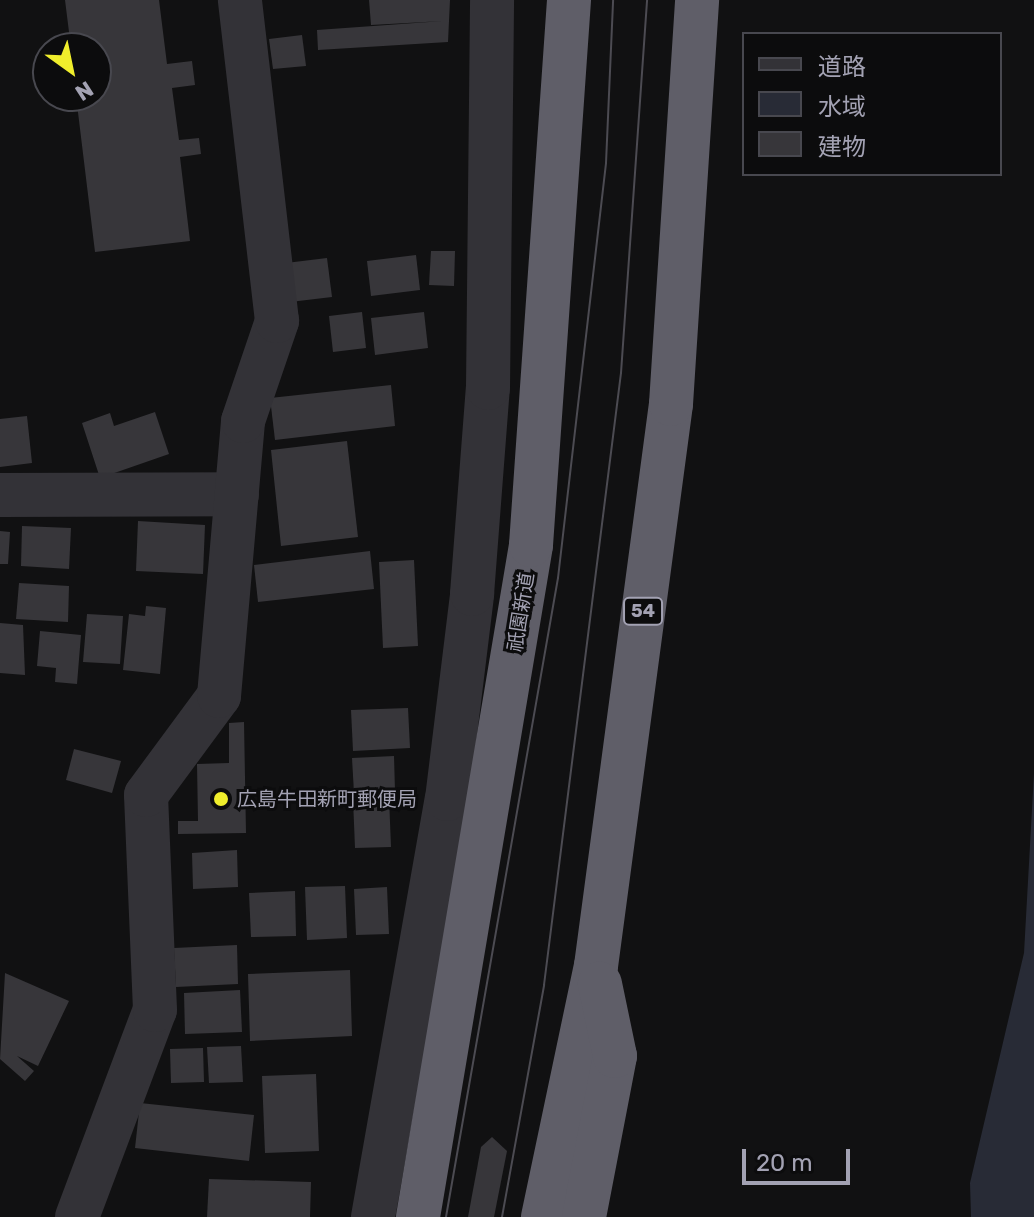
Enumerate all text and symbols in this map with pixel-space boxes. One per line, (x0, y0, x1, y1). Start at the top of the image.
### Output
north arrow (32, 32, 112, 112)
legend (742, 32, 1002, 176)
text: 道路 (818, 53, 866, 81)
text: N (70, 75, 98, 106)
text: 水域 (818, 93, 866, 121)
text: 建物 (818, 133, 866, 161)
street label: 祇園新道 (503, 571, 539, 653)
road number: 54 (623, 597, 663, 625)
place label: 広島牛田新町郵便局 (237, 787, 417, 811)
marker: 広島牛田新町郵便局 (212, 790, 230, 808)
scale bar (746, 1133, 854, 1183)
text: 20 m (756, 1149, 813, 1177)

